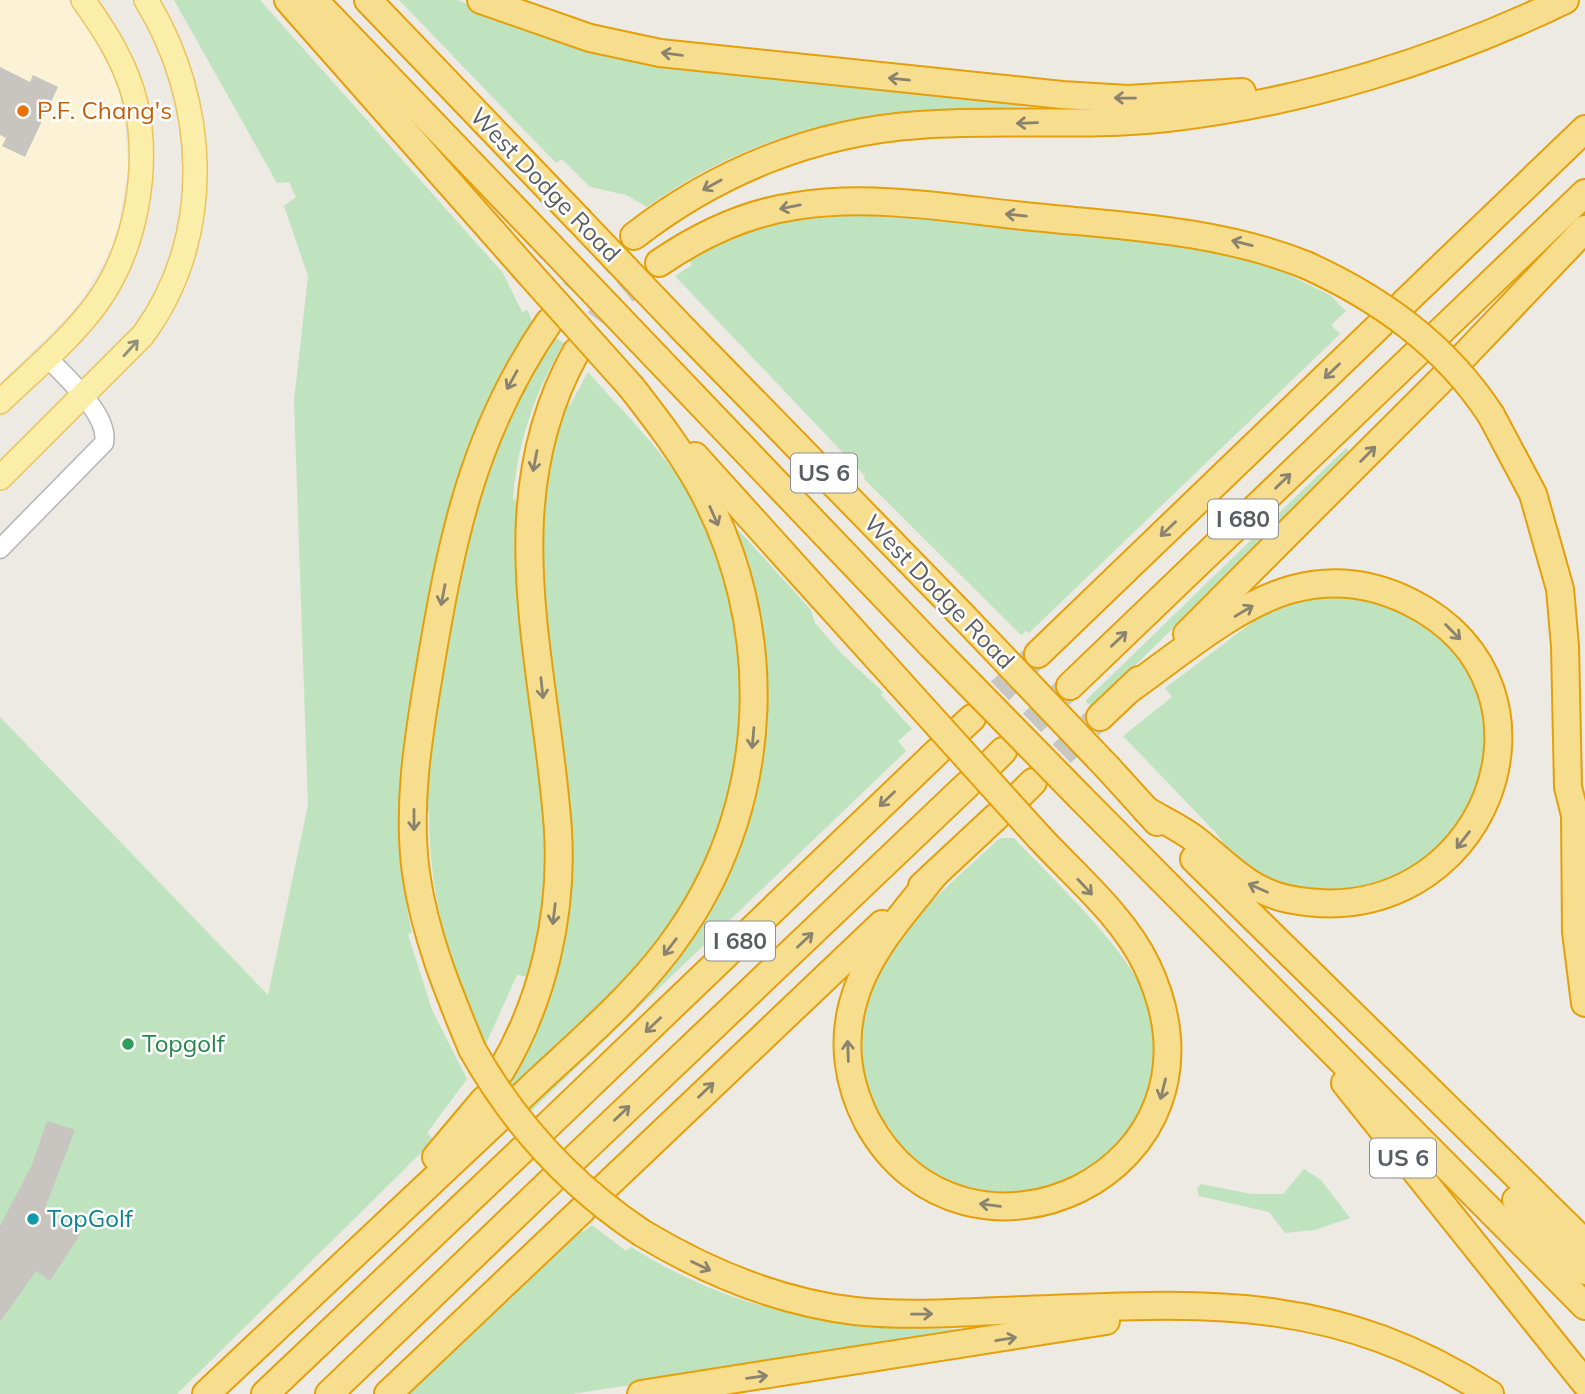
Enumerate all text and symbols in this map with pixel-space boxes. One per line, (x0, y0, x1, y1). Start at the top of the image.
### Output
one-way arrow (662, 48, 684, 61)
one-way arrow (888, 72, 910, 85)
one-way arrow (1114, 91, 1137, 105)
place label: P.F. Chang's (37, 95, 172, 125)
street label: West Dodge Road (464, 101, 627, 268)
marker: P.F. Chang's (15, 103, 31, 119)
one-way arrow (1016, 116, 1039, 129)
one-way arrow (702, 178, 722, 192)
one-way arrow (779, 201, 802, 214)
one-way arrow (1006, 209, 1028, 222)
one-way arrow (1231, 236, 1254, 249)
one-way arrow (123, 339, 139, 357)
one-way arrow (1324, 363, 1341, 380)
one-way arrow (505, 369, 518, 390)
one-way arrow (1360, 446, 1377, 463)
one-way arrow (527, 449, 541, 472)
road number: US 6 (791, 453, 857, 492)
one-way arrow (1274, 473, 1291, 490)
road number: I 680 (1208, 499, 1278, 538)
one-way arrow (708, 505, 721, 527)
street label: West Dodge Road (858, 508, 1021, 675)
one-way arrow (1160, 521, 1177, 538)
one-way arrow (436, 583, 450, 606)
one-way arrow (1234, 604, 1254, 618)
one-way arrow (1444, 624, 1461, 641)
one-way arrow (1110, 630, 1127, 647)
one-way arrow (535, 676, 548, 699)
one-way arrow (746, 726, 759, 749)
one-way arrow (879, 791, 896, 808)
one-way arrow (407, 809, 421, 832)
one-way arrow (1456, 830, 1471, 848)
one-way arrow (1077, 878, 1094, 895)
one-way arrow (1248, 880, 1270, 893)
one-way arrow (548, 902, 561, 925)
road number: I 680 (705, 922, 775, 960)
one-way arrow (796, 931, 813, 948)
one-way arrow (662, 937, 677, 955)
one-way arrow (644, 1016, 661, 1033)
place label: Topgolf (142, 1028, 226, 1058)
marker: Topgolf (120, 1036, 136, 1052)
one-way arrow (842, 1040, 855, 1063)
one-way arrow (1156, 1077, 1169, 1100)
one-way arrow (697, 1082, 714, 1099)
one-way arrow (613, 1104, 630, 1121)
road number: US 6 (1370, 1138, 1436, 1177)
one-way arrow (979, 1198, 1002, 1211)
place label: TopGolf (47, 1203, 134, 1233)
marker: TopGolf (25, 1211, 41, 1227)
one-way arrow (690, 1260, 711, 1274)
one-way arrow (910, 1307, 933, 1321)
one-way arrow (995, 1332, 1017, 1345)
one-way arrow (745, 1370, 768, 1383)

